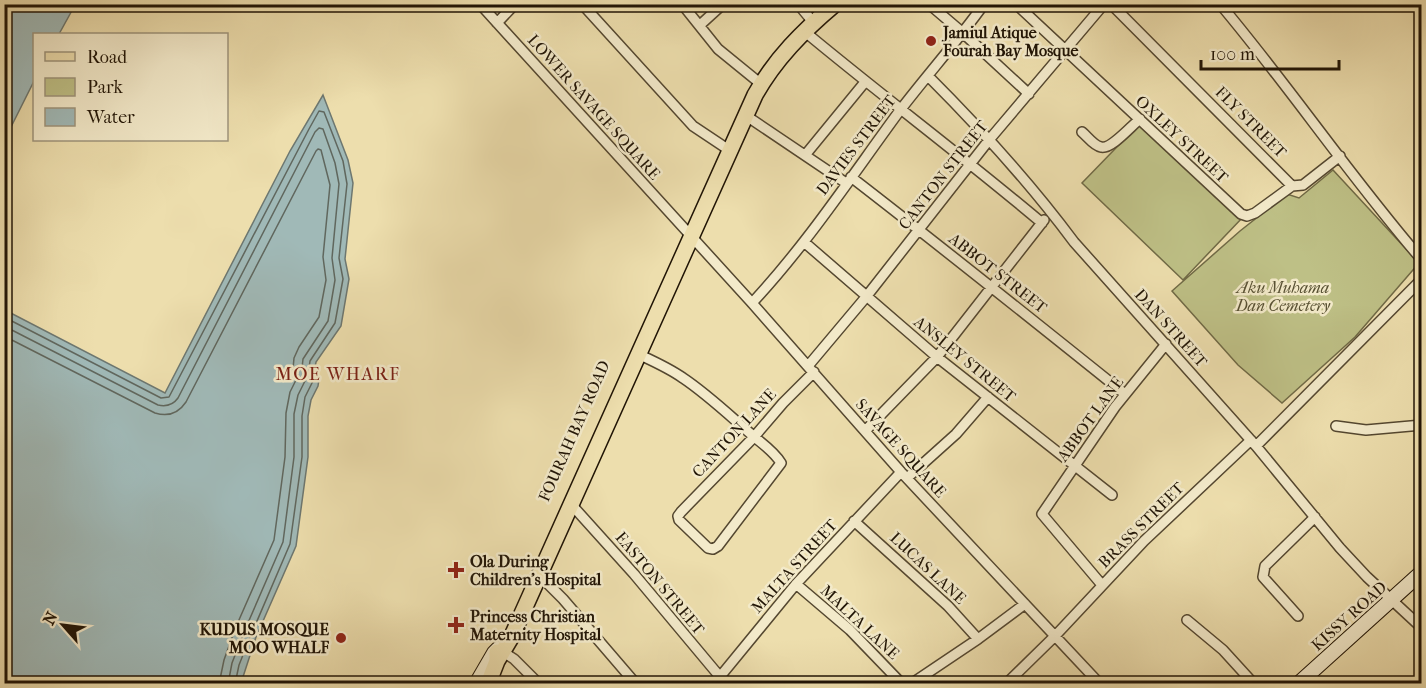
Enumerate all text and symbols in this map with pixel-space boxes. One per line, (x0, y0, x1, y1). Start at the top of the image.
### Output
place label: Jamiul Atique Fourah Bay Mosque (941, 23, 1078, 61)
street label: LOWER SAVAGE SQUARE (524, 31, 664, 184)
legend (33, 33, 228, 141)
scale bar (1201, 33, 1339, 71)
marker: Jamiul Atique Fourah Bay Mosque (924, 34, 938, 48)
text: 100 m (1210, 44, 1255, 65)
text: Road (87, 47, 127, 68)
text: Park (87, 77, 124, 98)
street label: FLY STREET (1211, 82, 1291, 162)
street label: DAVIES STREET (812, 91, 900, 199)
street label: OXLEY STREET (1132, 91, 1232, 187)
text: Water (86, 107, 135, 128)
street label: CANTON STREET (895, 117, 992, 233)
street label: ABBOT STREET (944, 228, 1051, 317)
park label: Aku Muhama Dan Cemetery (1235, 278, 1330, 315)
street label: DAN STREET (1131, 285, 1211, 371)
street label: ANSLEY STREET (910, 312, 1020, 406)
street label: FOURAH BAY ROAD (534, 358, 614, 504)
district label: MOE WHARF (276, 364, 400, 385)
street label: ABBOT LANE (1052, 373, 1127, 466)
street label: CANTON LANE (688, 385, 780, 481)
street label: SAVAGE SQUARE (852, 395, 950, 501)
street label: BRASS STREET (1094, 478, 1188, 572)
street label: MALTA STREET (747, 515, 841, 617)
street label: EASTON STREET (612, 528, 709, 638)
street label: LUCAS LANE (886, 528, 970, 608)
place label: Ola During Children's Hospital (470, 552, 602, 590)
marker: Ola During Children's Hospital (447, 561, 465, 579)
street label: KISSY ROAD (1307, 577, 1391, 655)
street label: MALTA LANE (817, 581, 903, 663)
north arrow (33, 595, 93, 655)
place label: Princess Christian Maternity Hospital (469, 607, 602, 645)
text: N (39, 608, 62, 628)
marker: Princess Christian Maternity Hospital (447, 616, 465, 634)
place label: KUDUS MOSQUE MOO WHALF (199, 620, 329, 657)
marker: KUDUS MOSQUE MOO WHALF (334, 631, 348, 645)

